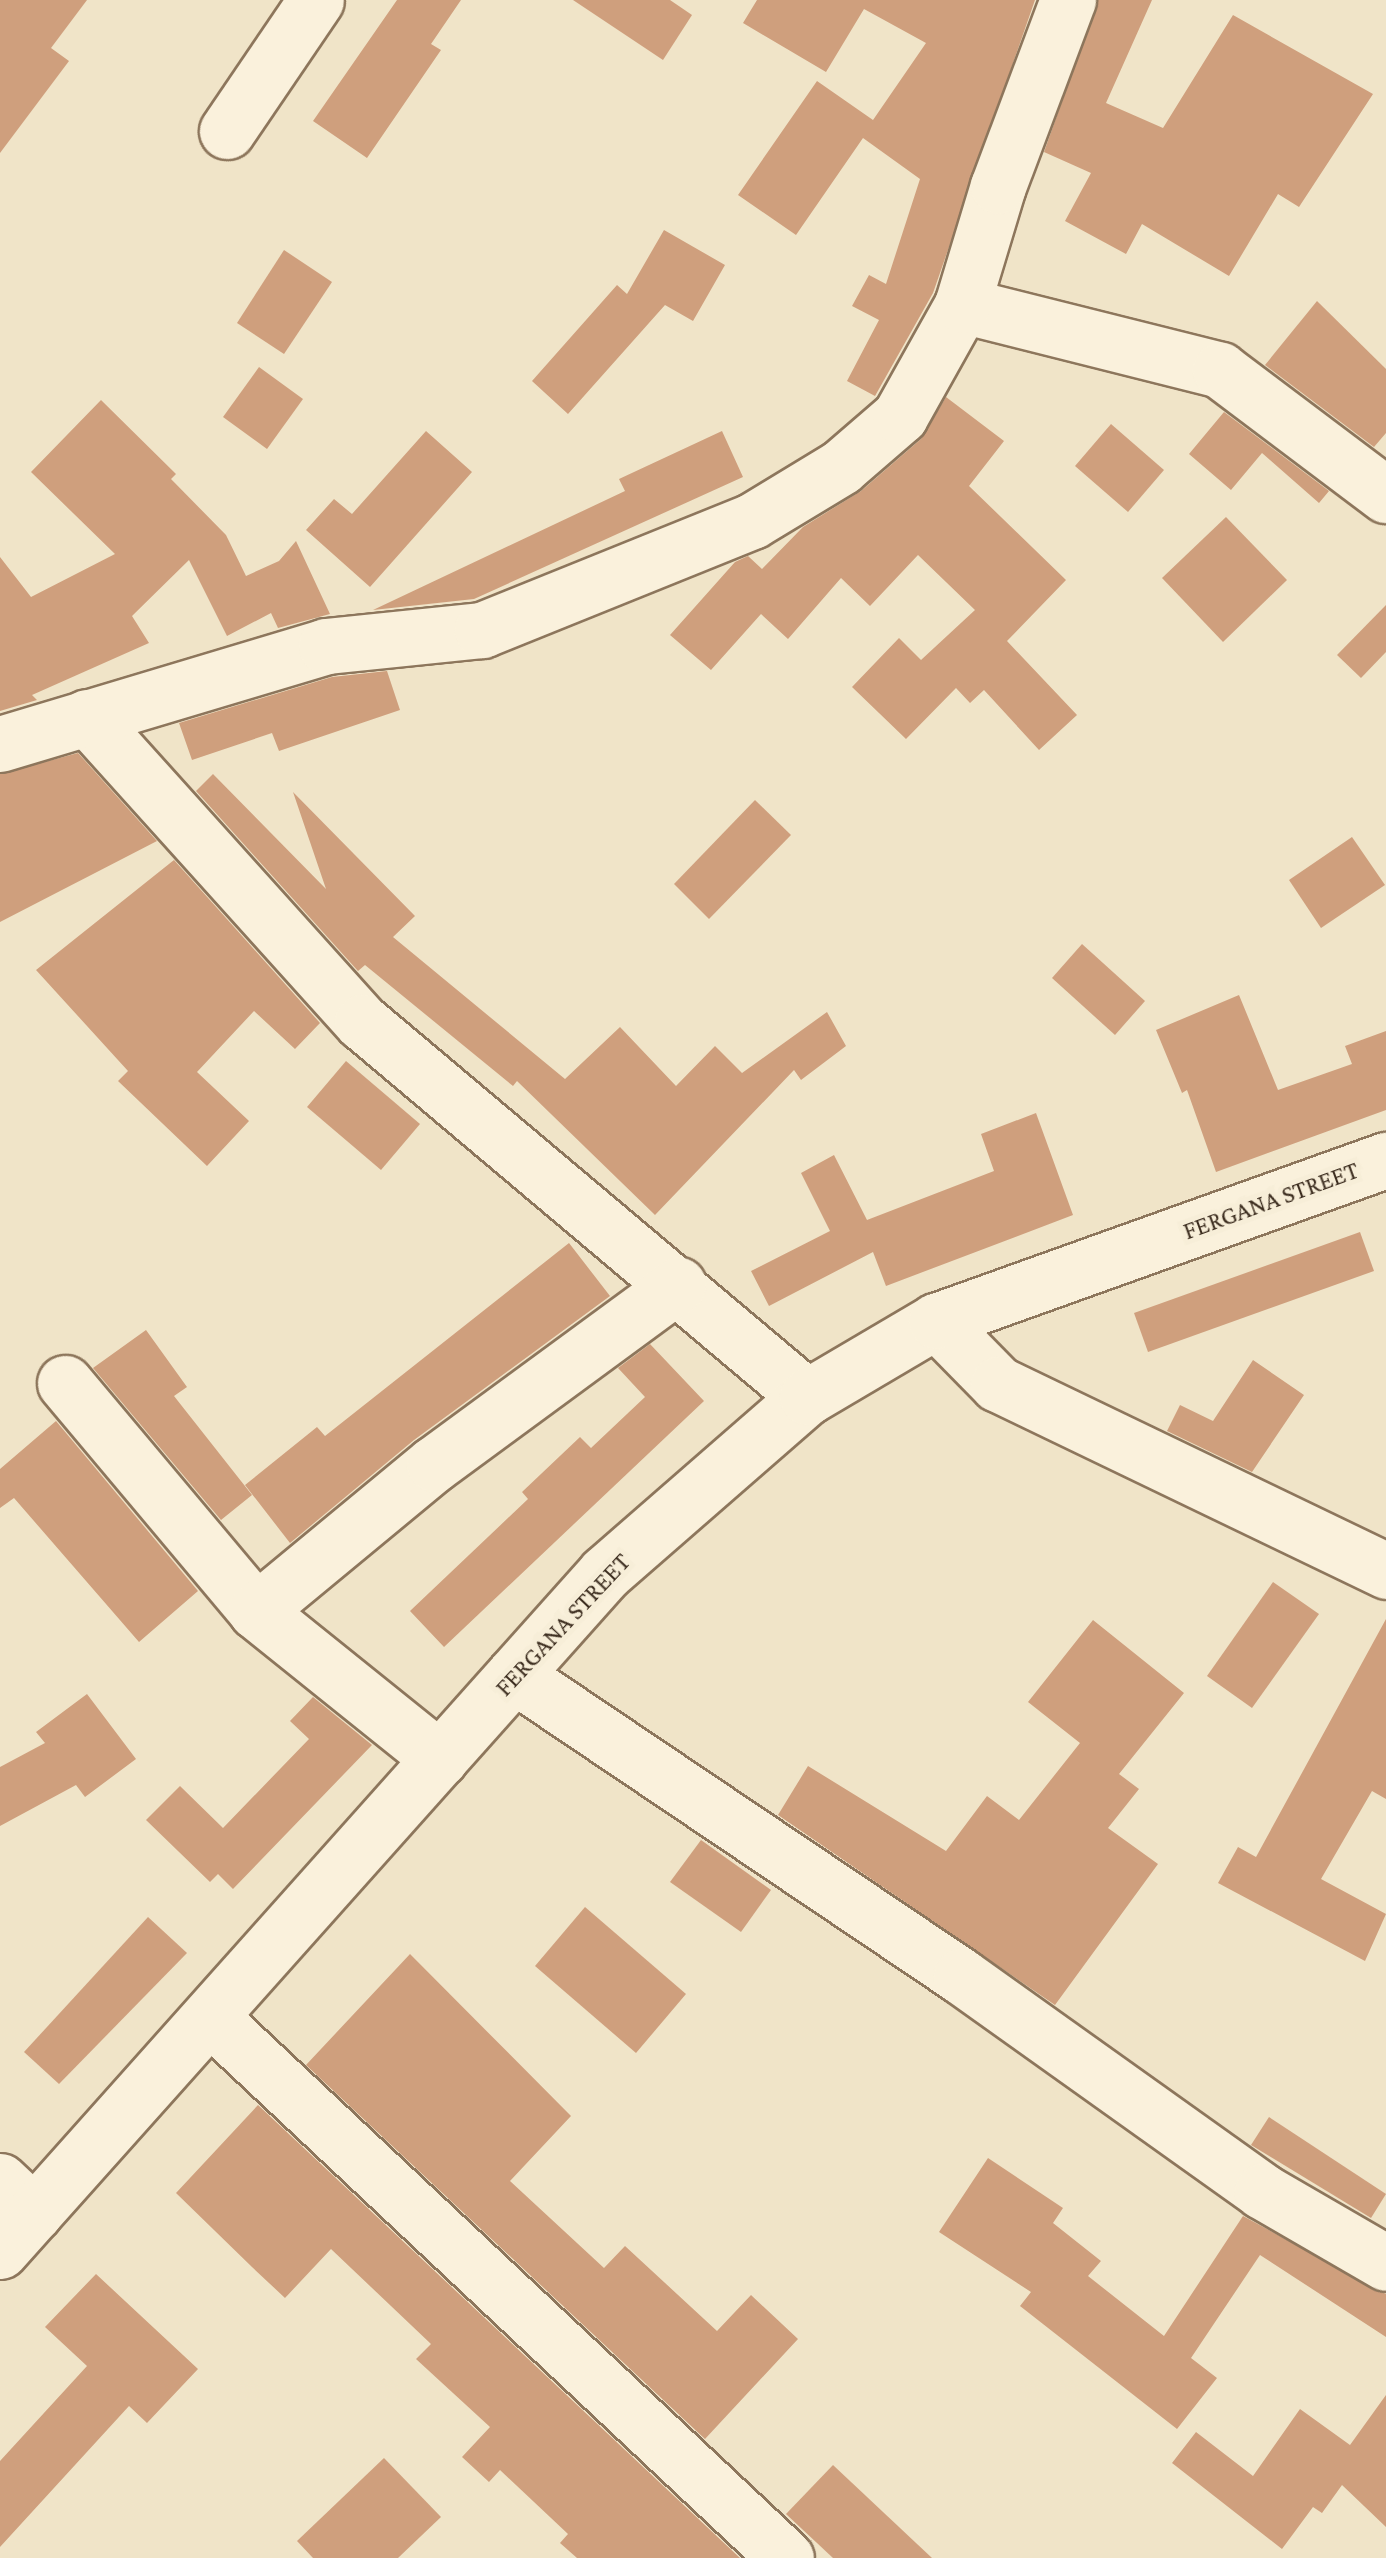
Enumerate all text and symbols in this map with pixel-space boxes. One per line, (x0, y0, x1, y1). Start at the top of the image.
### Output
street label: FERGANA STREET (1179, 1155, 1363, 1247)
street label: FERGANA STREET (489, 1547, 637, 1703)

